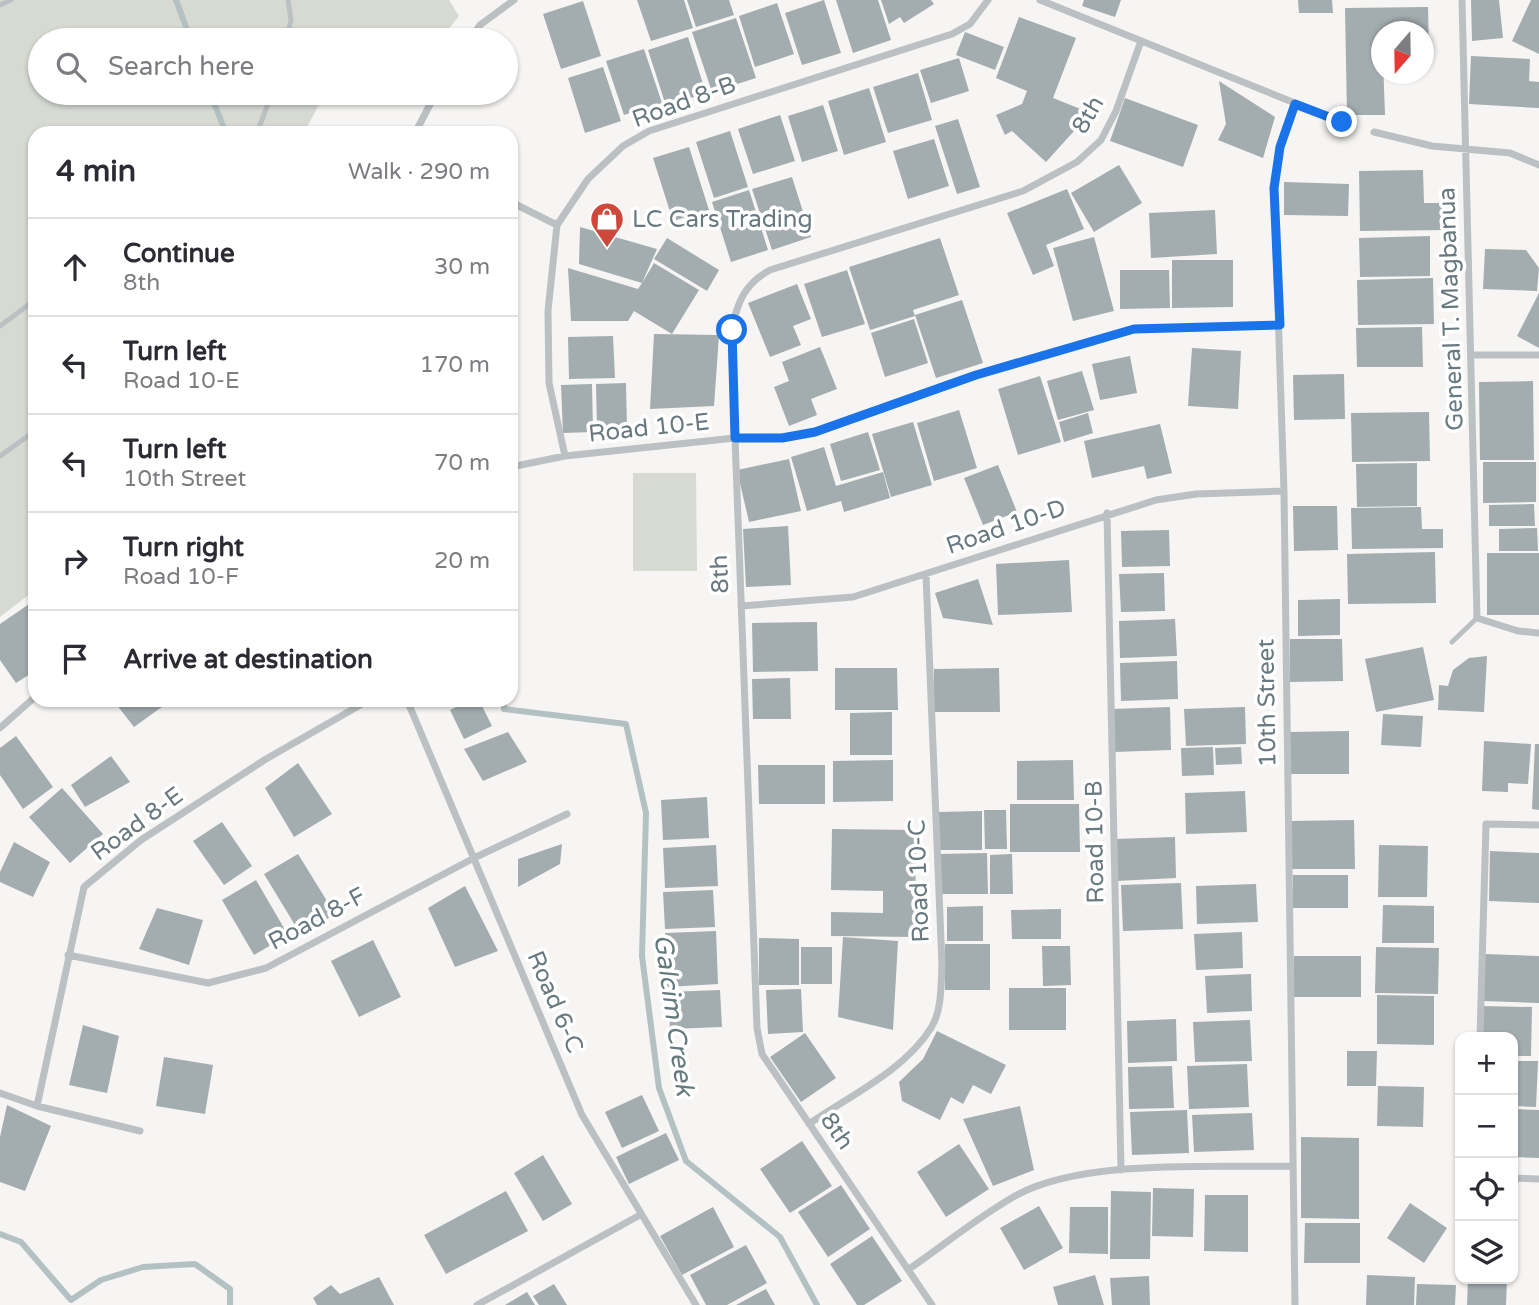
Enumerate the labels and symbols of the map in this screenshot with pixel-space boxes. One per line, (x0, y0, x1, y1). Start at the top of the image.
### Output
north arrow (1371, 21, 1434, 84)
street label: Road 8-B (628, 70, 740, 134)
street label: 8th (1066, 91, 1110, 139)
route end (1326, 106, 1357, 137)
street label: General T. Magbanua (1432, 187, 1470, 431)
shop icon: LC Cars Trading (588, 200, 626, 249)
place label: LC Cars Trading (632, 205, 813, 234)
route start (716, 314, 747, 345)
street label: Road 10-E (587, 407, 711, 449)
street label: Road 10-D (942, 493, 1070, 561)
street label: 8th (705, 554, 735, 594)
street label: 10th Street (1251, 638, 1283, 768)
street label: Road 10-B (1079, 780, 1111, 904)
street label: Road 8-E (85, 781, 189, 867)
street label: Road 10-C (902, 819, 936, 943)
street label: Road 8-F (263, 881, 371, 957)
water label: Galcim Creek (647, 932, 701, 1100)
street label: Road 6-C (521, 947, 589, 1057)
street label: 8th (814, 1107, 860, 1155)

